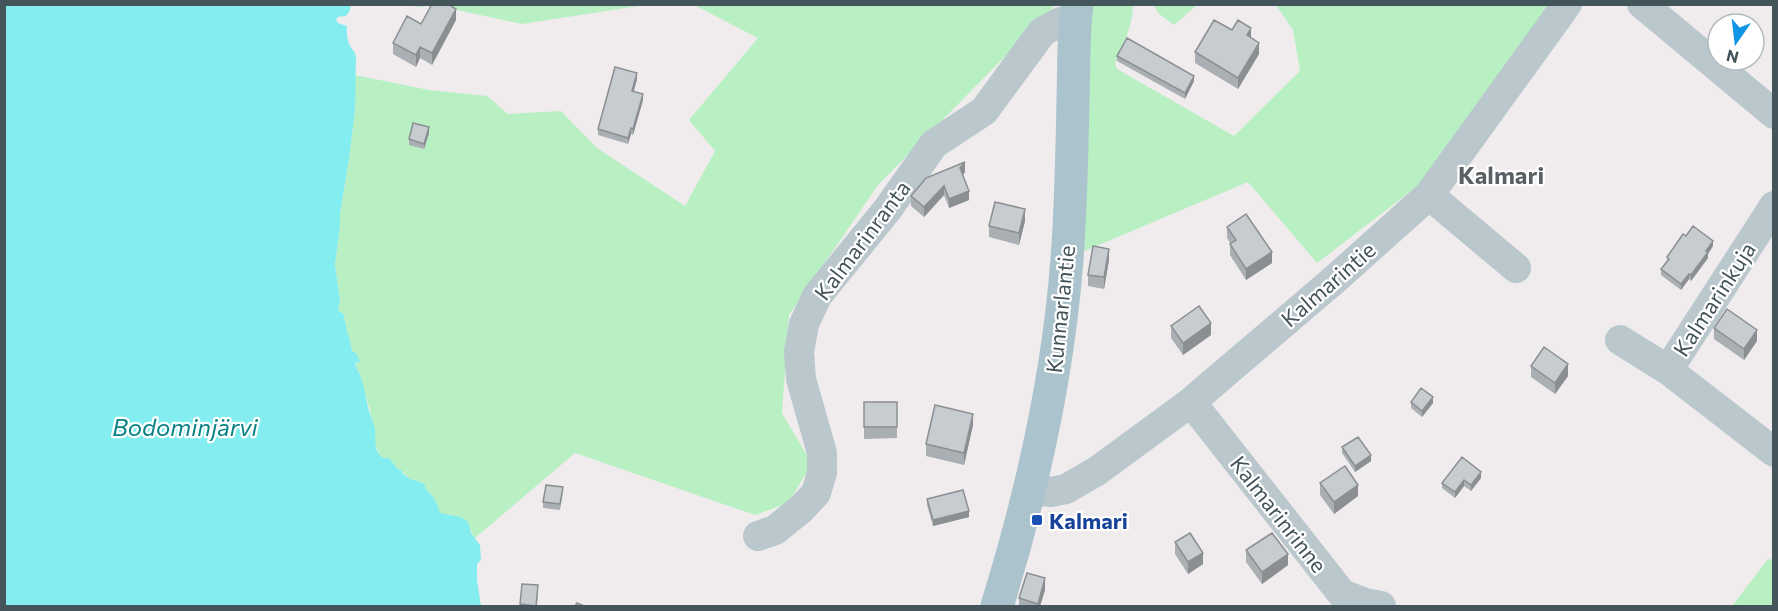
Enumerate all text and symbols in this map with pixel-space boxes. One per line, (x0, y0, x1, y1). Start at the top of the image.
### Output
north arrow (1706, 12, 1766, 72)
text: N (1724, 46, 1740, 68)
district label: Kalmari (1458, 160, 1544, 189)
street label: Kalmarinranta (808, 175, 916, 305)
street label: Kalmarintie (1275, 236, 1381, 332)
street label: Kalmarinkuja (1667, 237, 1761, 361)
street label: Kunnarlantie (1040, 244, 1080, 374)
water label: Bodominjärvi (112, 412, 259, 441)
street label: Kalmarinrinne (1225, 450, 1333, 578)
place label: Kalmari (1049, 507, 1128, 534)
marker: Kalmari (1030, 513, 1044, 527)

